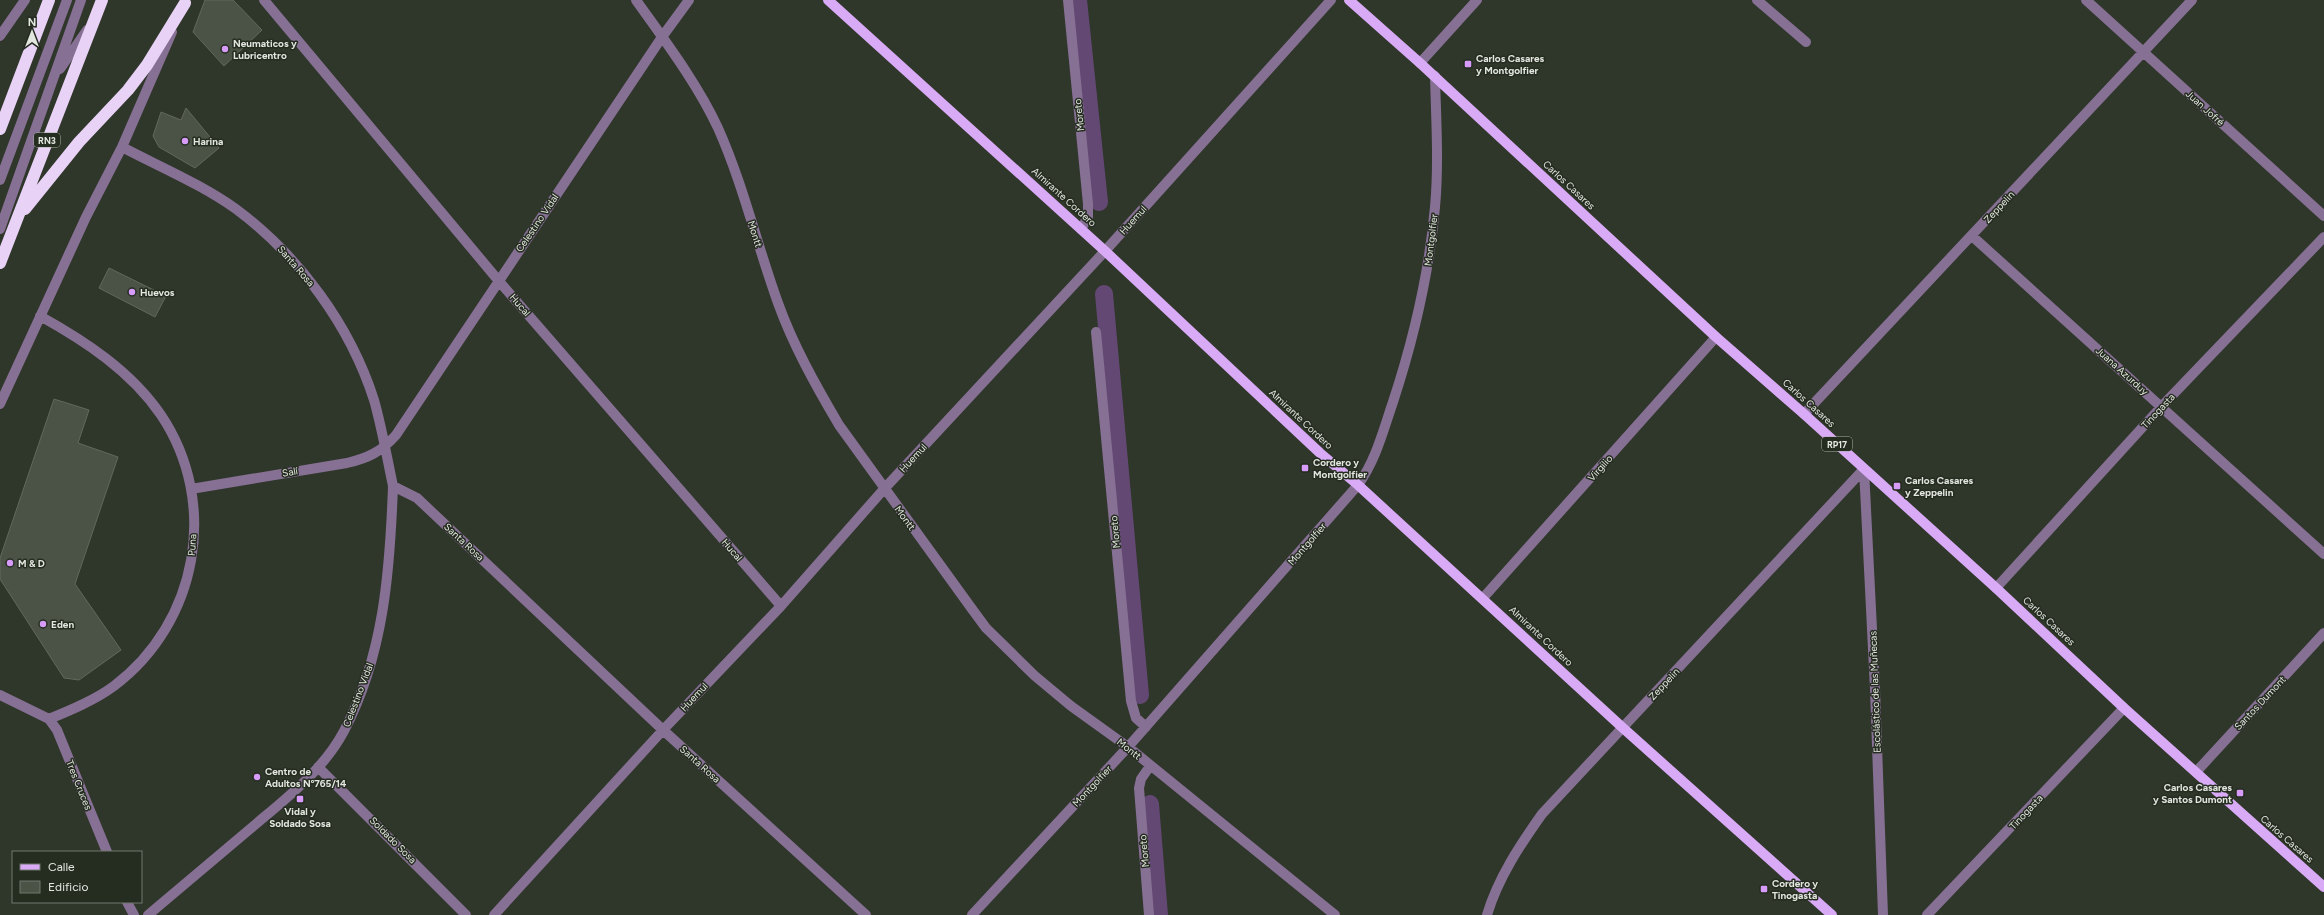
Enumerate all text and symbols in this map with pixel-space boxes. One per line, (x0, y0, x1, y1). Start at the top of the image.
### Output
north arrow (12, 12, 52, 52)
text: N (28, 16, 36, 29)
place label: Neumaticos y Lubricentro (233, 37, 297, 62)
marker: Neumaticos y Lubricentro (220, 44, 230, 54)
place label: Carlos Casares y Montgolfier (1476, 52, 1545, 77)
marker: Carlos Casares y Montgolfier (1463, 59, 1473, 69)
street label: Juan Jofré (2183, 87, 2227, 129)
street label: Moreto (1071, 98, 1087, 132)
road number: RN3 (34, 133, 60, 147)
place label: Harina (193, 135, 223, 148)
marker: Harina (180, 136, 190, 146)
street label: Carlos Casares (1540, 158, 1598, 213)
street label: Almirante Cordero (1029, 165, 1099, 230)
street label: Zeppelin (1981, 188, 2017, 226)
street label: Celestino Vidal (513, 191, 561, 255)
street label: Huemul (1117, 203, 1149, 237)
street label: Montgolfier (1421, 213, 1441, 267)
street label: Montt (745, 219, 765, 249)
street label: Santa Rosa (275, 243, 317, 289)
place label: Huevos (140, 286, 175, 299)
marker: Huevos (127, 287, 137, 297)
street label: Hucal (507, 291, 533, 319)
street label: Juana Azurduy (2093, 344, 2152, 399)
street label: Carlos Casares (1780, 376, 1838, 430)
street label: Almirante Cordero (1266, 386, 1336, 452)
street label: Tinogasta (2138, 391, 2178, 431)
road number: RP17 (1822, 437, 1852, 451)
street label: Huemul (896, 441, 930, 475)
street label: Virgilio (1585, 452, 1615, 484)
place label: Cordero y Montgolfier (1313, 456, 1367, 481)
marker: Cordero y Montgolfier (1300, 463, 1310, 473)
street label: Salí (281, 464, 300, 480)
place label: Carlos Casares y Zeppelin (1905, 474, 1974, 499)
marker: Carlos Casares y Zeppelin (1892, 481, 1902, 491)
street label: Montt (892, 503, 918, 533)
street label: Moreto (1107, 515, 1123, 549)
street label: Santa Rosa (441, 520, 487, 564)
street label: Montgolfier (1285, 520, 1329, 568)
street label: Puna (185, 534, 199, 556)
street label: Hucal (719, 536, 745, 564)
place label: M & D (18, 557, 45, 570)
marker: M & D (5, 558, 15, 568)
street label: Carlos Casares (2020, 594, 2078, 649)
street label: Almirante Cordero (1506, 603, 1576, 669)
place label: Eden (51, 618, 74, 631)
marker: Eden (38, 619, 48, 629)
street label: Escolástico de las Muñecas (1866, 630, 1884, 753)
street label: Celestino Vidal (340, 661, 376, 729)
street label: Zeppelin (1646, 665, 1682, 703)
street label: Santos Dumont (2231, 673, 2289, 733)
street label: Huemul (677, 680, 711, 714)
street label: Montt (1114, 735, 1144, 763)
street label: Santa Rosa (677, 742, 723, 786)
street label: Tres Cruces (63, 758, 95, 812)
street label: Montgolfier (1069, 762, 1115, 810)
place label: Centro de Adultos Nº765/14 (265, 765, 347, 790)
marker: Centro de Adultos Nº765/14 (252, 772, 262, 782)
place label: Carlos Casares y Santos Dumont (2153, 781, 2232, 806)
marker: Carlos Casares y Santos Dumont (2235, 788, 2245, 798)
street label: Tinogasta (2006, 792, 2046, 832)
marker: Vidal y Soldado Sosa (295, 794, 305, 804)
place label: Vidal y Soldado Sosa (269, 805, 331, 830)
street label: Carlos Casares (2258, 812, 2317, 866)
street label: Soldado Sosa (367, 814, 419, 866)
street label: Moreto (1136, 834, 1152, 868)
legend (12, 851, 142, 903)
text: Calle (48, 860, 75, 874)
place label: Cordero y Tinogasta (1772, 877, 1818, 902)
text: Edificio (48, 880, 88, 894)
marker: Cordero y Tinogasta (1759, 884, 1769, 894)

